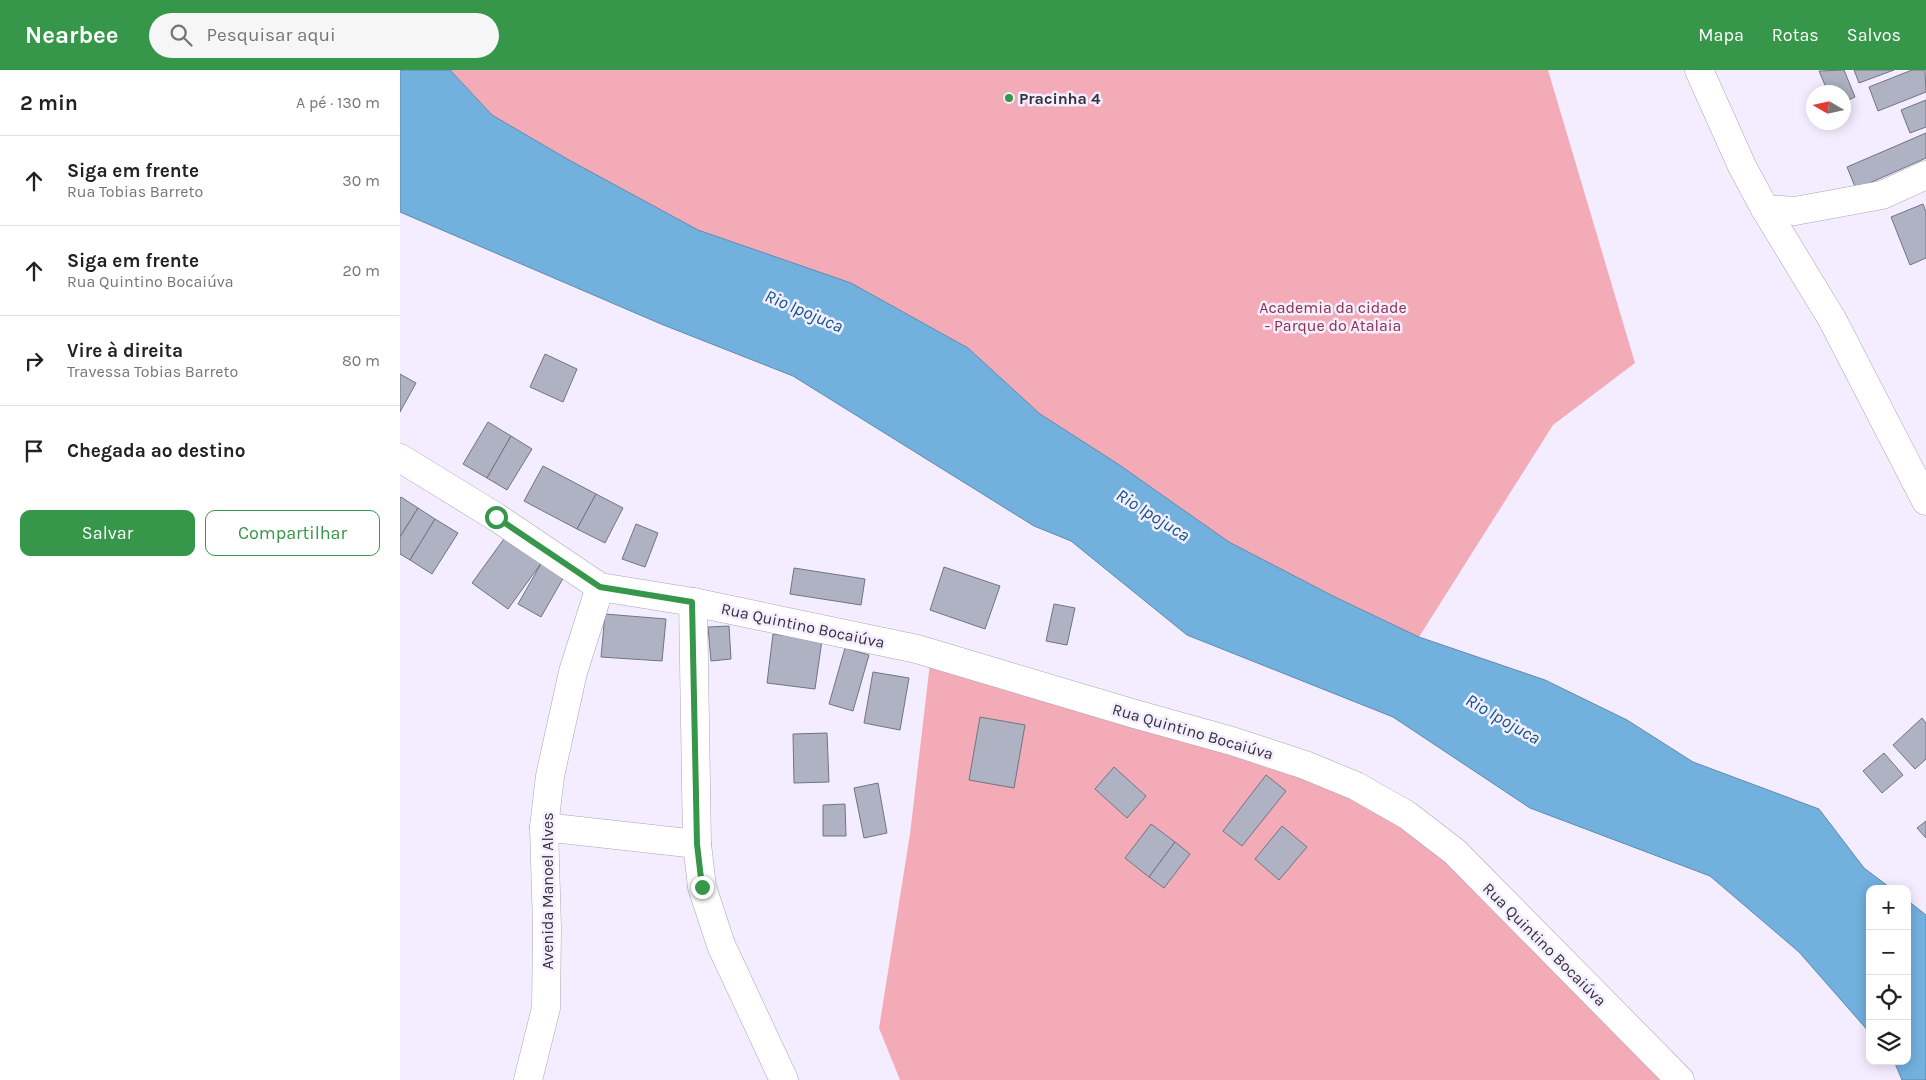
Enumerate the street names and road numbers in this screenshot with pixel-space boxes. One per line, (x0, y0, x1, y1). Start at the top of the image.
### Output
street label: Rua Quintino Bocaiúva (719, 599, 886, 652)
street label: Rua Quintino Bocaiúva (1110, 699, 1276, 764)
street label: Avenida Manoel Alves (538, 812, 557, 970)
street label: Rua Quintino Bocaiúva (1479, 879, 1610, 1010)

